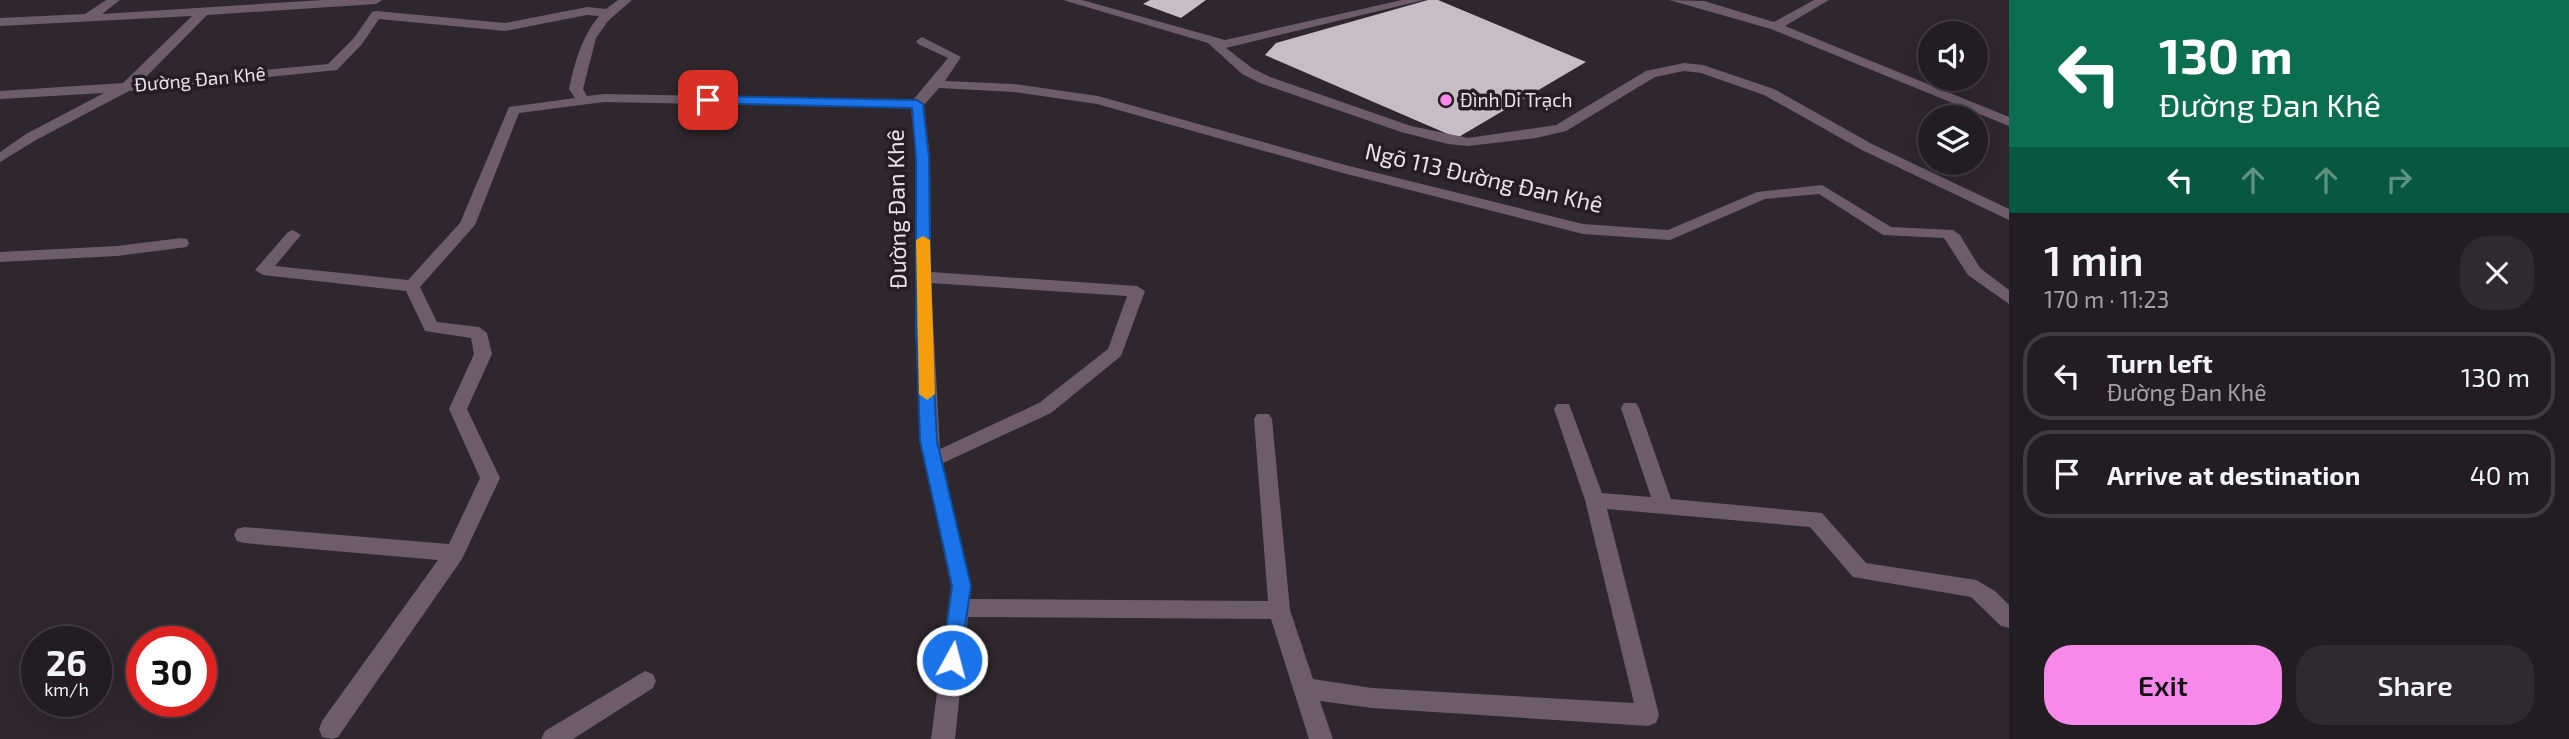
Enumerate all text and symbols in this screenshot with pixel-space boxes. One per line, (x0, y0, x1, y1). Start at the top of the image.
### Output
map controls (1918, 21, 1988, 175)
button: sound (1918, 21, 1988, 91)
text: 130 m (2159, 25, 2293, 84)
icon: left (2044, 28, 2135, 119)
street label: Đường Đan Khê (133, 61, 267, 96)
pin (678, 70, 738, 130)
icon: arrive (689, 81, 727, 119)
text: Đường Đan Khê (2159, 85, 2381, 123)
place label: Đình Di Trạch (1460, 88, 1573, 111)
marker: Đình Di Trạch (1438, 92, 1454, 108)
button: layers (1918, 105, 1988, 175)
street label: Đường Đan Khê (881, 129, 911, 289)
street label: Ngõ 113 Đường Đan Khê (1363, 136, 1606, 218)
icon: left (2161, 161, 2199, 199)
icon: ahead (2234, 161, 2272, 199)
icon: ahead (2307, 161, 2345, 199)
icon: right (2380, 161, 2418, 199)
text: 1 min (2044, 234, 2144, 284)
button: close (2460, 236, 2534, 310)
text: 170 m · 11:23 (2044, 285, 2169, 313)
text: Turn left (2107, 347, 2213, 378)
icon: left (2048, 357, 2086, 395)
text: 130 m (2461, 361, 2530, 392)
text: Đường Đan Khê (2107, 378, 2267, 406)
icon: arrive (2048, 455, 2086, 493)
text: Arrive at destination (2107, 459, 2360, 490)
text: 40 m (2470, 459, 2530, 490)
position arrow (915, 623, 989, 697)
speed limit sign: 30 (126, 626, 217, 717)
text: 26 (46, 641, 87, 683)
button: Exit (2044, 645, 2282, 725)
button: Share (2296, 645, 2534, 725)
text: km/h (44, 678, 89, 700)

